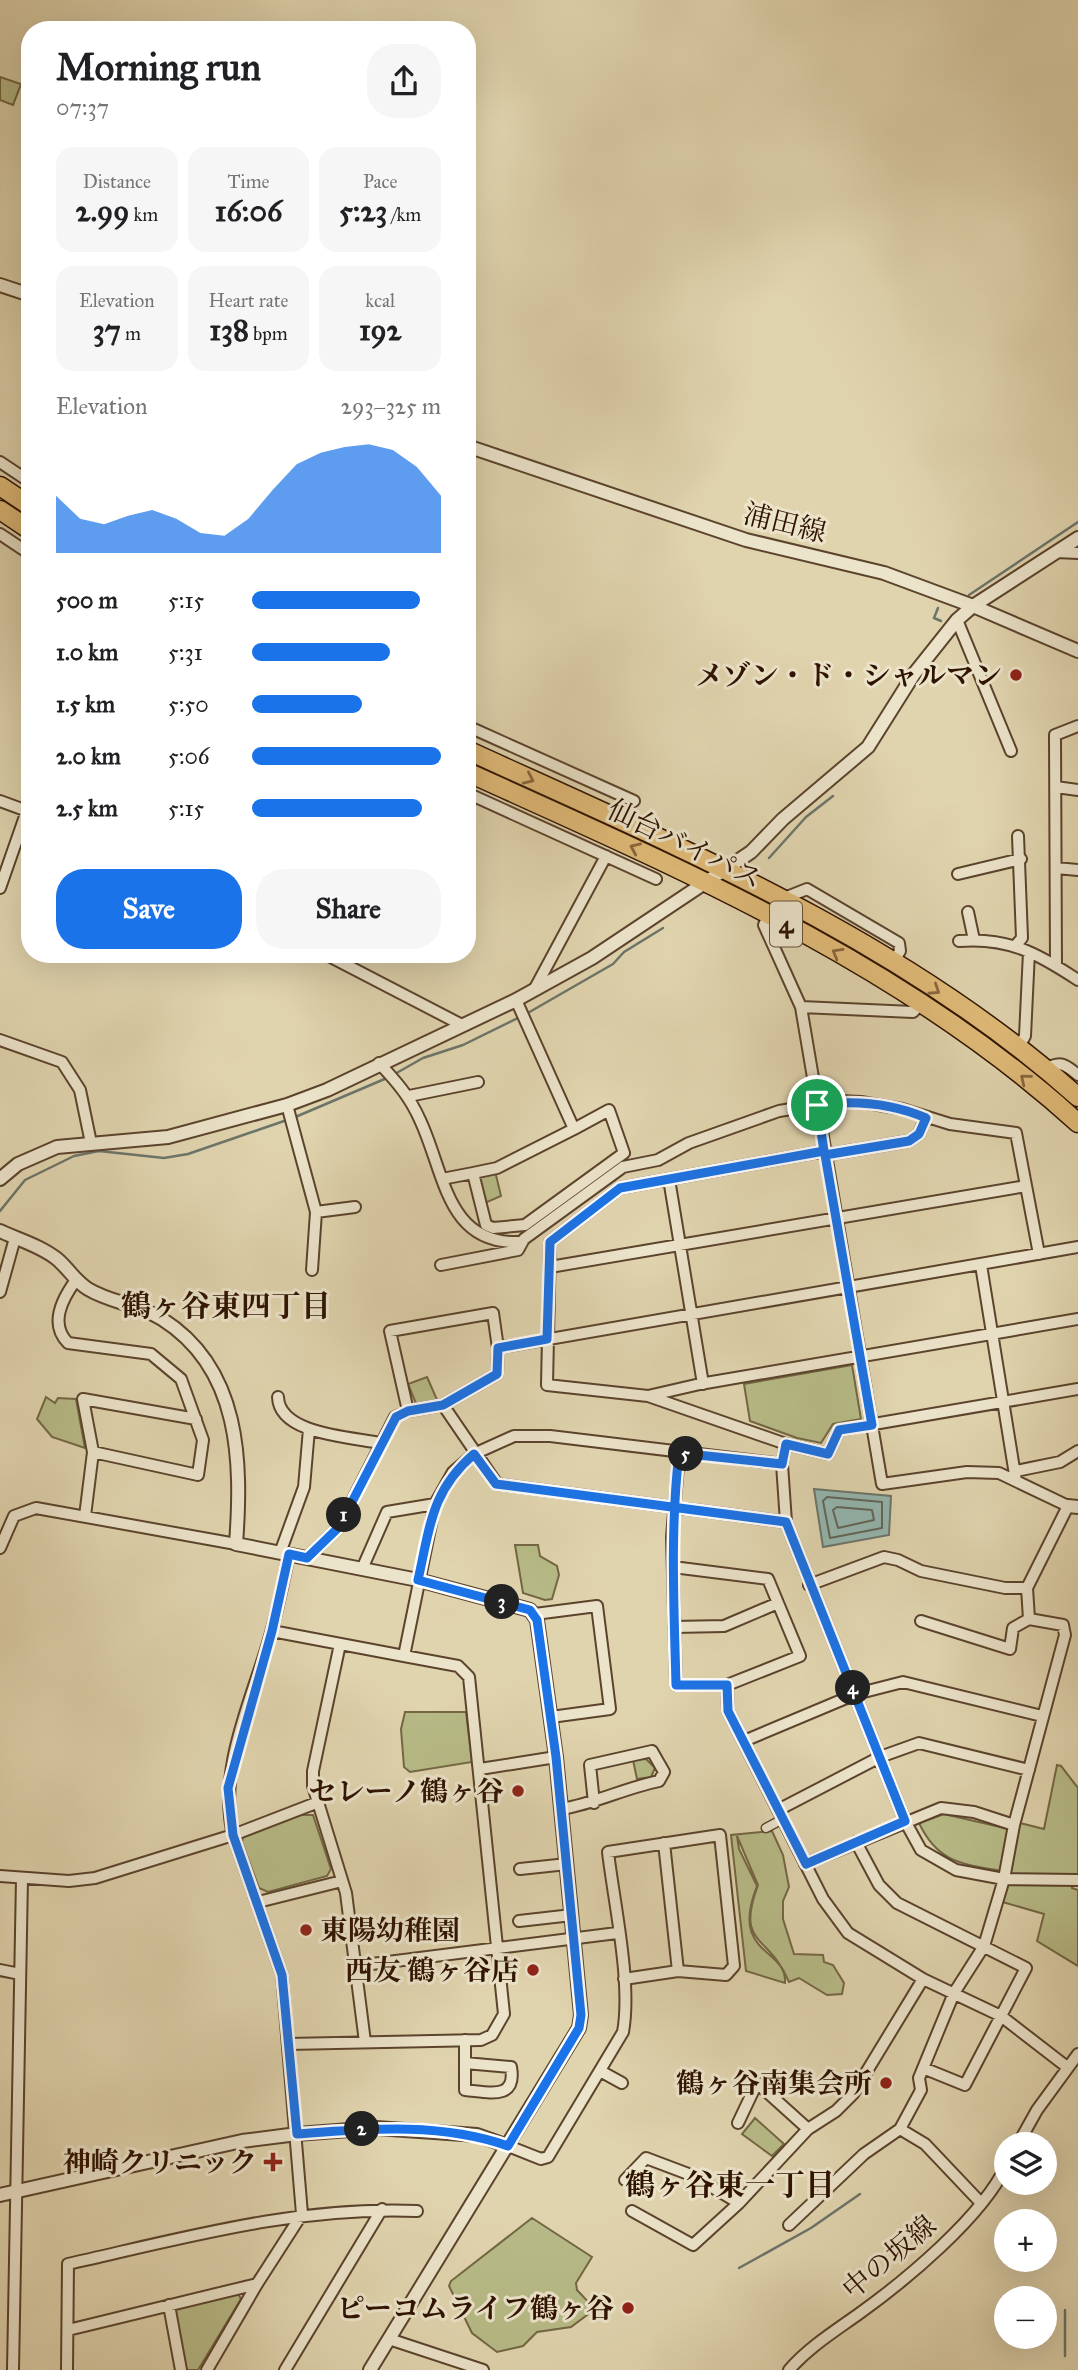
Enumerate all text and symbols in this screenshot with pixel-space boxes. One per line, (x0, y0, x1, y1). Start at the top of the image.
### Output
text: Morning run (56, 44, 261, 90)
button: share (367, 44, 441, 118)
text: 07:37 (56, 93, 109, 121)
text: Distance (83, 170, 151, 193)
text: Time (227, 170, 270, 193)
text: Pace (363, 170, 397, 193)
text: 2.99 (75, 193, 129, 229)
text: 16:06 (215, 193, 282, 229)
text: 5:23 (339, 193, 387, 229)
text: km (129, 203, 158, 226)
text: /km (387, 203, 421, 226)
text: Elevation (79, 289, 155, 312)
text: Heart rate (209, 289, 288, 312)
text: kcal (365, 289, 395, 312)
text: 37 (93, 312, 121, 348)
text: 138 (209, 312, 249, 348)
text: 192 (359, 312, 401, 348)
text: m (121, 322, 141, 345)
text: bpm (249, 322, 288, 345)
text: Elevation (56, 392, 147, 420)
text: 293–325 m (341, 392, 441, 420)
street label: 浦田線 (740, 496, 830, 550)
text: 500 m (56, 586, 118, 614)
text: 5:15 (168, 586, 204, 614)
text: 1.0 km (56, 638, 118, 666)
text: 5:31 (168, 638, 203, 666)
place label: メゾン・ド・シャルマン (695, 658, 1002, 693)
marker: メゾン・ド・シャルマン (1008, 667, 1024, 683)
text: 1.5 km (56, 690, 115, 718)
text: 5:50 (168, 690, 209, 718)
text: 2.0 km (56, 742, 121, 770)
text: 5:06 (168, 742, 210, 770)
one-way arrow (522, 771, 534, 785)
street label: 仙台バイパス (602, 792, 768, 896)
text: 2.5 km (56, 794, 118, 822)
text: 5:15 (168, 794, 204, 822)
one-way arrow (630, 842, 642, 856)
button: Save (56, 869, 242, 949)
button: Share (256, 869, 441, 949)
road number: 4 (770, 902, 802, 946)
one-way arrow (831, 949, 844, 962)
one-way arrow (927, 981, 940, 994)
pin (787, 1075, 847, 1135)
one-way arrow (1021, 1075, 1033, 1088)
icon: arrive (798, 1086, 836, 1124)
district label: 鶴ヶ谷東四丁目 (121, 1288, 331, 1324)
pin: 5 (668, 1436, 704, 1472)
text: 5 (681, 1442, 690, 1465)
pin: 1 (326, 1498, 362, 1532)
text: 1 (340, 1503, 347, 1526)
pin: 3 (484, 1584, 520, 1620)
text: 3 (498, 1590, 505, 1613)
pin: 4 (836, 1670, 870, 1706)
text: 4 (847, 1676, 858, 1699)
place label: セレーノ鶴ヶ谷 (309, 1774, 504, 1809)
marker: セレーノ鶴ヶ谷 (510, 1783, 526, 1799)
place label: 東陽幼稚園 (320, 1913, 460, 1948)
marker: 東陽幼稚園 (298, 1922, 314, 1938)
place label: 西友 鶴ヶ谷店 (345, 1953, 519, 1988)
marker: 西友 鶴ヶ谷店 (525, 1962, 541, 1978)
place label: 鶴ヶ谷南集会所 (676, 2066, 872, 2101)
marker: 鶴ヶ谷南集会所 (878, 2075, 894, 2091)
pin: 2 (344, 2112, 380, 2146)
text: 2 (357, 2117, 366, 2140)
map controls (994, 2132, 1057, 2349)
button: layers (994, 2132, 1057, 2195)
place label: 神崎クリニック (63, 2145, 257, 2180)
marker: 神崎クリニック (263, 2152, 283, 2172)
district label: 鶴ヶ谷東一丁目 (625, 2167, 835, 2203)
street label: 中の坂線 (835, 2208, 943, 2306)
button: + (994, 2209, 1057, 2272)
button: − (994, 2286, 1057, 2349)
place label: ピーコムライフ鶴ヶ谷 (337, 2291, 614, 2326)
marker: ピーコムライフ鶴ヶ谷 (620, 2300, 636, 2316)

